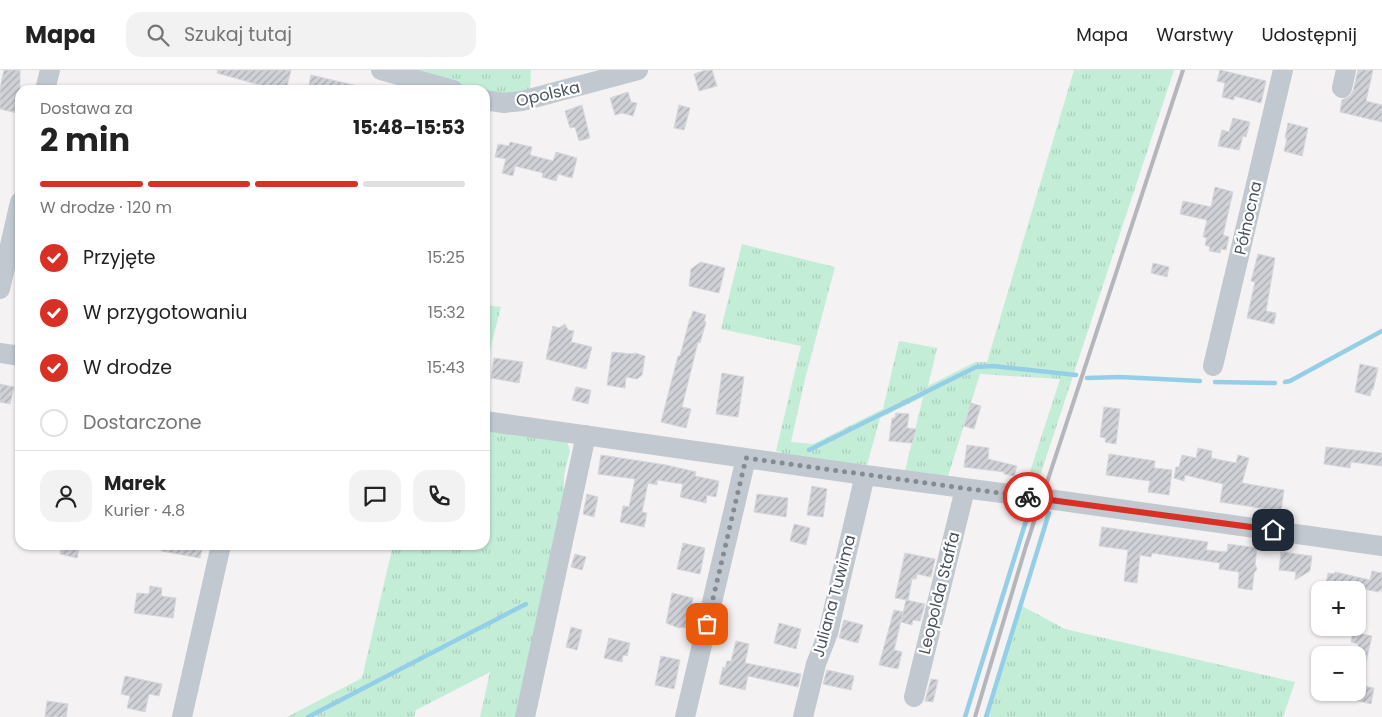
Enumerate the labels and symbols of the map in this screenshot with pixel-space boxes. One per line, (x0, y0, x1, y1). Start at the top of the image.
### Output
street label: Opolska (514, 75, 582, 113)
street label: Północna (1228, 179, 1268, 257)
courier (1003, 472, 1053, 522)
pin (1252, 509, 1294, 551)
street label: Leopolda Staffa (913, 529, 965, 657)
street label: Juliana Tuwima (807, 532, 861, 660)
pin (686, 603, 728, 645)

